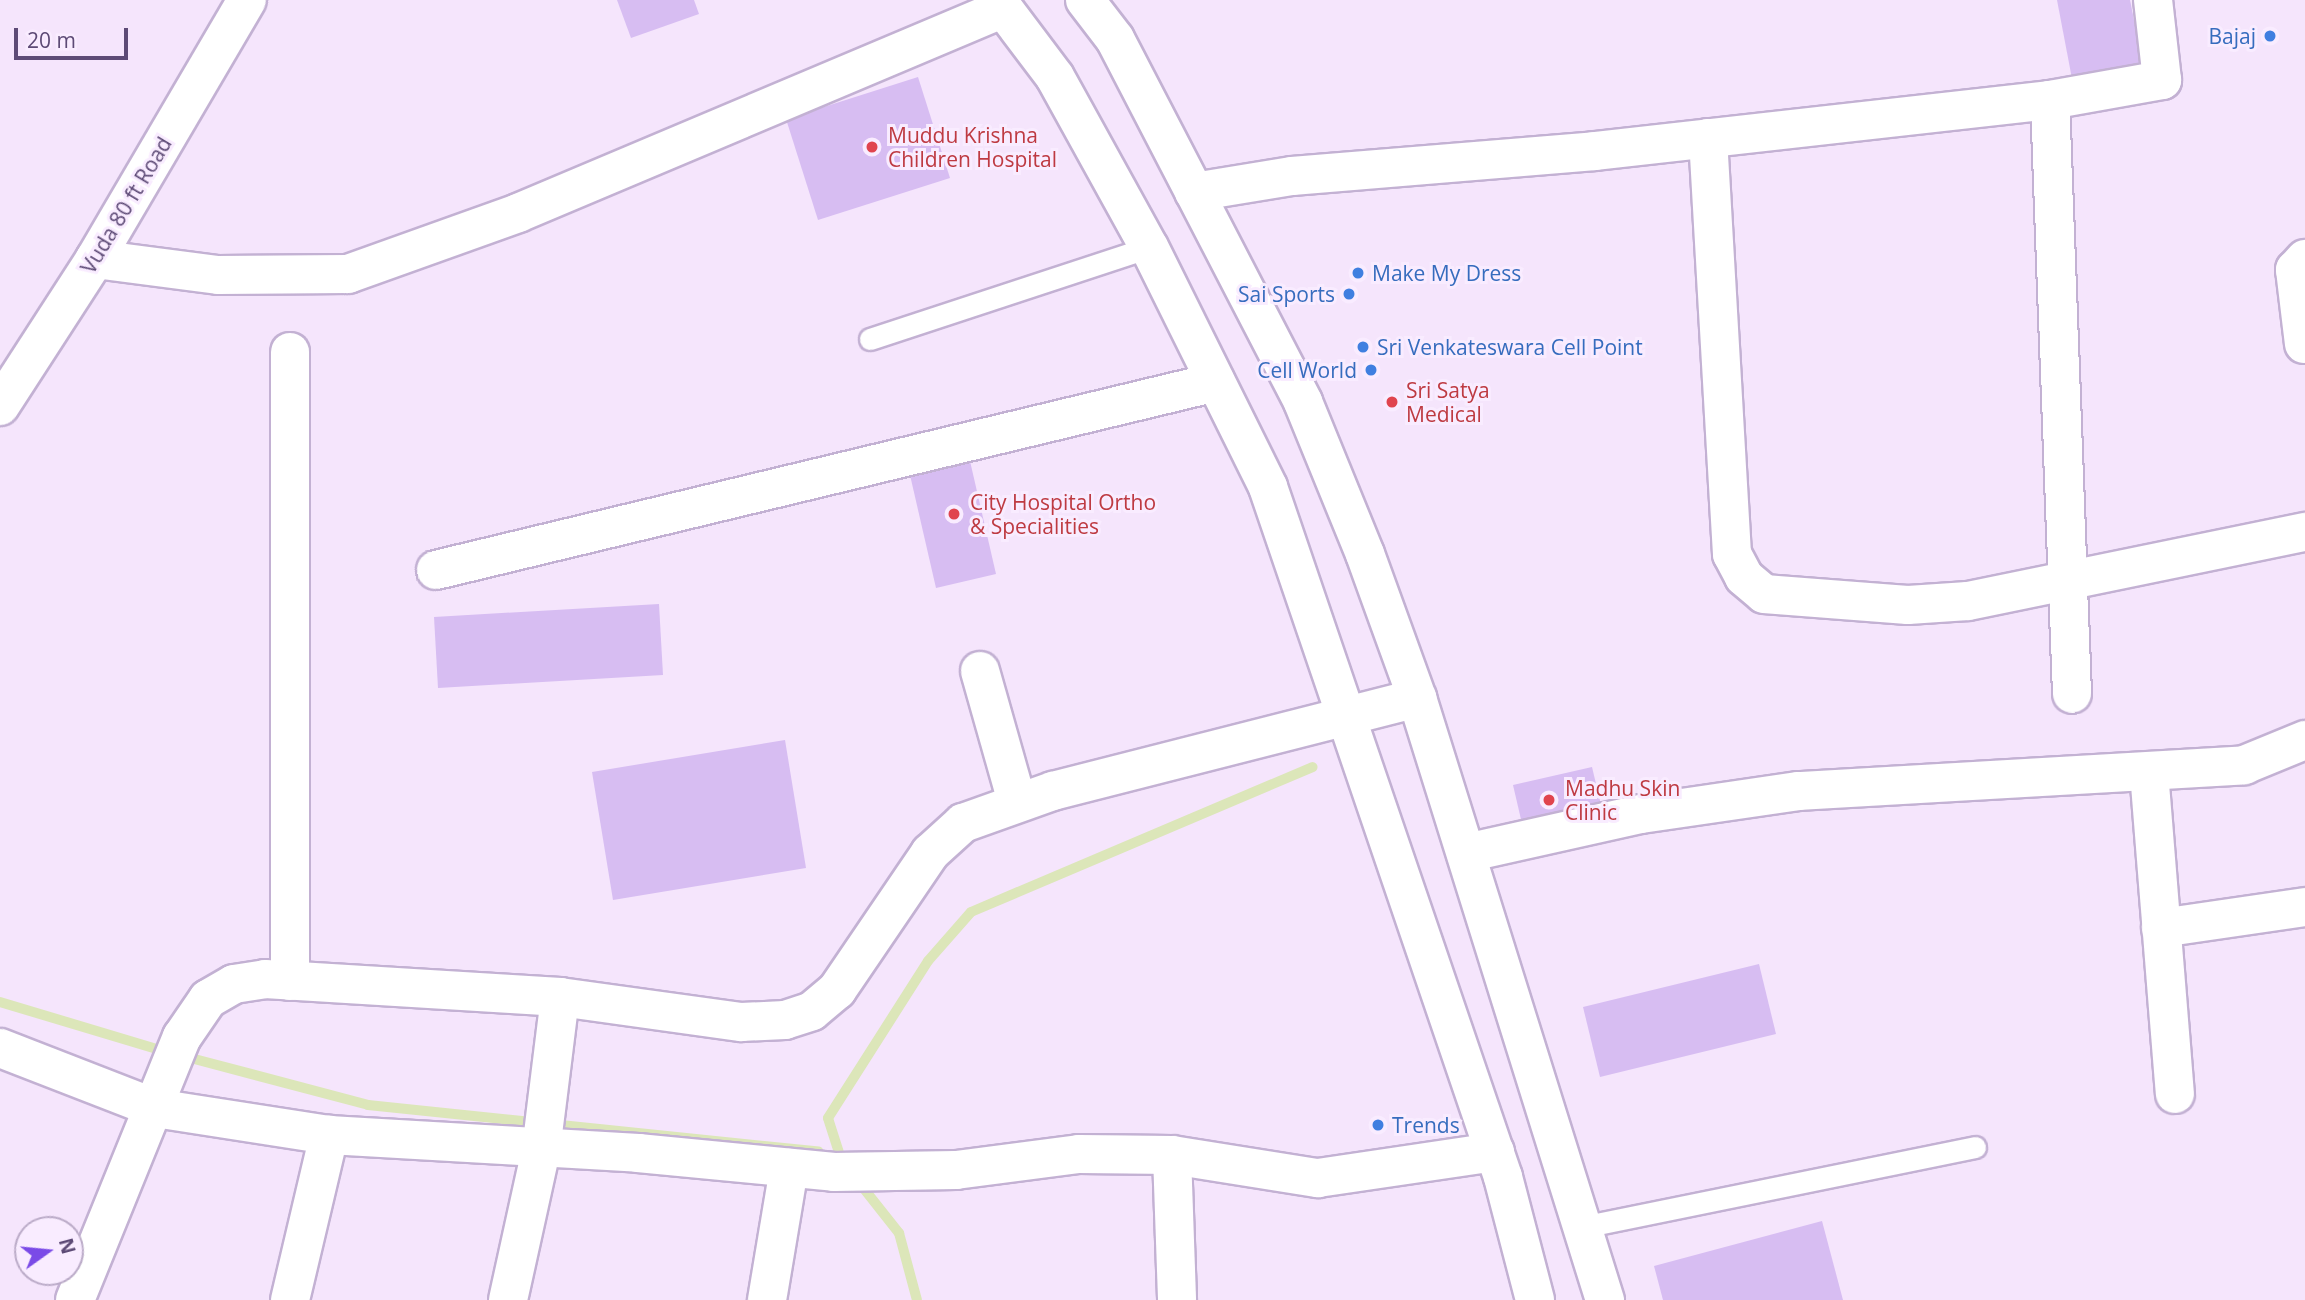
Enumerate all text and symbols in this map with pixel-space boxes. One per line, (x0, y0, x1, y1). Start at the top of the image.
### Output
scale bar (18, 14, 131, 58)
place label: Bajaj (2208, 23, 2256, 49)
text: 20 m (27, 26, 76, 54)
marker: Bajaj (2262, 28, 2278, 44)
place label: Muddu Krishna Children Hospital (888, 122, 1057, 172)
street label: Vuda 80 ft Road (75, 132, 177, 278)
marker: Muddu Krishna Children Hospital (862, 137, 882, 157)
place label: Make My Dress (1372, 260, 1521, 286)
marker: Make My Dress (1350, 265, 1366, 281)
place label: Sai Sports (1238, 281, 1335, 307)
marker: Sai Sports (1341, 286, 1357, 302)
place label: Sri Venkateswara Cell Point (1377, 334, 1643, 360)
marker: Sri Venkateswara Cell Point (1355, 339, 1371, 355)
place label: Cell World (1257, 357, 1357, 383)
marker: Cell World (1363, 362, 1379, 378)
place label: Sri Satya Medical (1406, 377, 1490, 427)
marker: Sri Satya Medical (1384, 394, 1400, 410)
place label: City Hospital Ortho & Specialities (970, 489, 1156, 539)
marker: City Hospital Ortho & Specialities (944, 504, 964, 524)
place label: Madhu Skin Clinic (1565, 775, 1680, 825)
marker: Madhu Skin Clinic (1539, 790, 1559, 810)
place label: Trends (1392, 1112, 1460, 1138)
marker: Trends (1370, 1117, 1386, 1133)
north arrow (14, 1216, 84, 1286)
text: N (53, 1235, 82, 1257)

